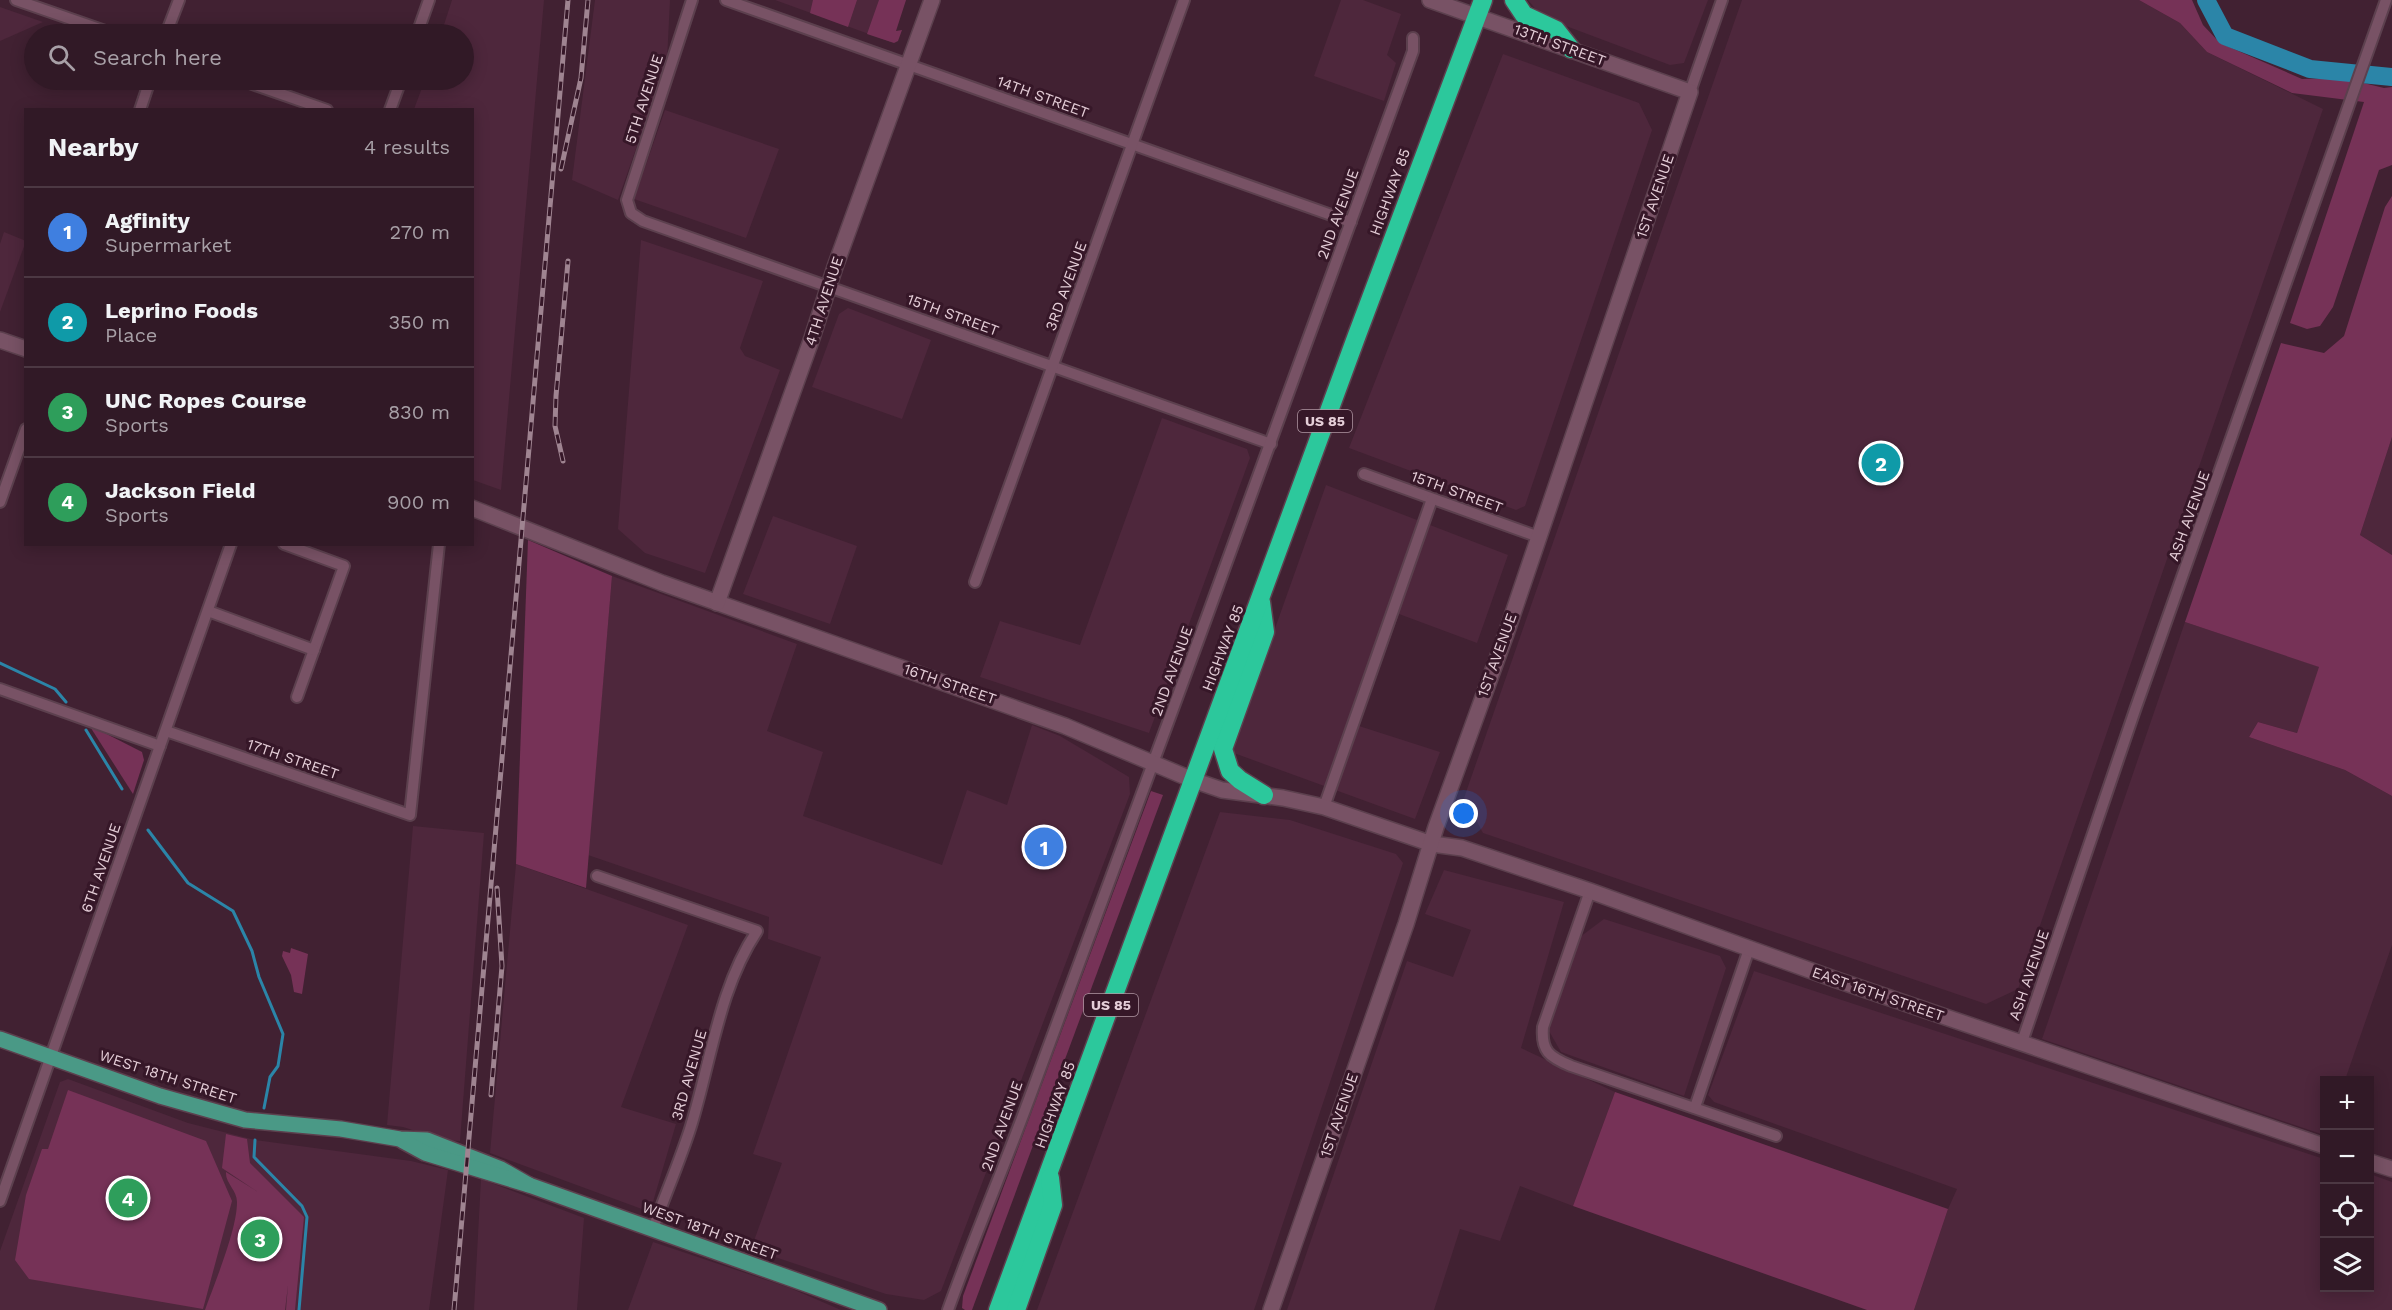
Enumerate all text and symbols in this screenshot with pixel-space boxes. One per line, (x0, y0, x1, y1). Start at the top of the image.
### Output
street label: 13TH STREET (1512, 20, 1608, 70)
search box (24, 24, 474, 90)
icon: search (45, 41, 78, 74)
text: Search here (93, 45, 222, 70)
street label: 5TH AVENUE (621, 52, 667, 146)
street label: 14TH STREET (995, 72, 1091, 122)
text: Nearby (48, 132, 139, 162)
text: 4 results (364, 135, 450, 159)
street label: HIGHWAY 85 (1366, 146, 1414, 238)
street label: 1ST AVENUE (1632, 152, 1678, 240)
street label: 2ND AVENUE (1313, 166, 1363, 262)
text: Agfinity (105, 208, 190, 233)
text: 1 (63, 220, 72, 244)
text: 270 m (390, 220, 450, 244)
text: Supermarket (105, 233, 231, 257)
street label: 3RD AVENUE (1042, 239, 1090, 333)
street label: 4TH AVENUE (801, 254, 847, 348)
street label: 15TH STREET (905, 290, 1001, 340)
text: Leprino Foods (105, 298, 258, 323)
text: 2 (62, 310, 73, 334)
text: 350 m (388, 310, 450, 334)
text: Place (105, 323, 157, 347)
text: UNC Ropes Course (105, 388, 306, 413)
text: 3 (62, 400, 73, 424)
text: 830 m (388, 400, 450, 424)
road number: US 85 (1298, 410, 1352, 432)
text: Sports (105, 413, 169, 437)
pin: 2 (1862, 440, 1900, 486)
street label: 15TH STREET (1409, 467, 1505, 517)
street label: ASH AVENUE (2164, 469, 2214, 563)
text: Jackson Field (105, 478, 256, 503)
text: 4 (61, 490, 74, 514)
text: 900 m (387, 490, 450, 514)
text: Sports (105, 503, 169, 527)
street label: HIGHWAY 85 (1198, 602, 1248, 694)
street label: 1ST AVENUE (1474, 611, 1520, 699)
street label: 2ND AVENUE (1147, 623, 1197, 719)
street label: 16TH STREET (901, 660, 999, 708)
street label: 17TH STREET (245, 735, 341, 783)
your location (1449, 799, 1478, 828)
street label: 6TH AVENUE (77, 821, 125, 915)
pin: 1 (1024, 824, 1064, 870)
street label: ASH AVENUE (2005, 927, 2053, 1023)
street label: EAST 16TH STREET (1810, 963, 1946, 1025)
road number: US 85 (1084, 994, 1138, 1016)
street label: 3RD AVENUE (667, 1028, 711, 1122)
street label: WEST 18TH STREET (97, 1046, 239, 1108)
street label: HIGHWAY 85 (1031, 1059, 1079, 1151)
street label: 1ST AVENUE (1316, 1071, 1362, 1159)
map controls (2320, 1076, 2374, 1292)
button: + (2320, 1076, 2374, 1130)
street label: 2ND AVENUE (977, 1078, 1027, 1174)
button: − (2320, 1130, 2374, 1184)
pin: 4 (108, 1176, 148, 1220)
button: locate (2320, 1184, 2374, 1238)
street label: WEST 18TH STREET (640, 1198, 780, 1264)
pin: 3 (240, 1216, 280, 1262)
button: layers (2320, 1238, 2374, 1292)

